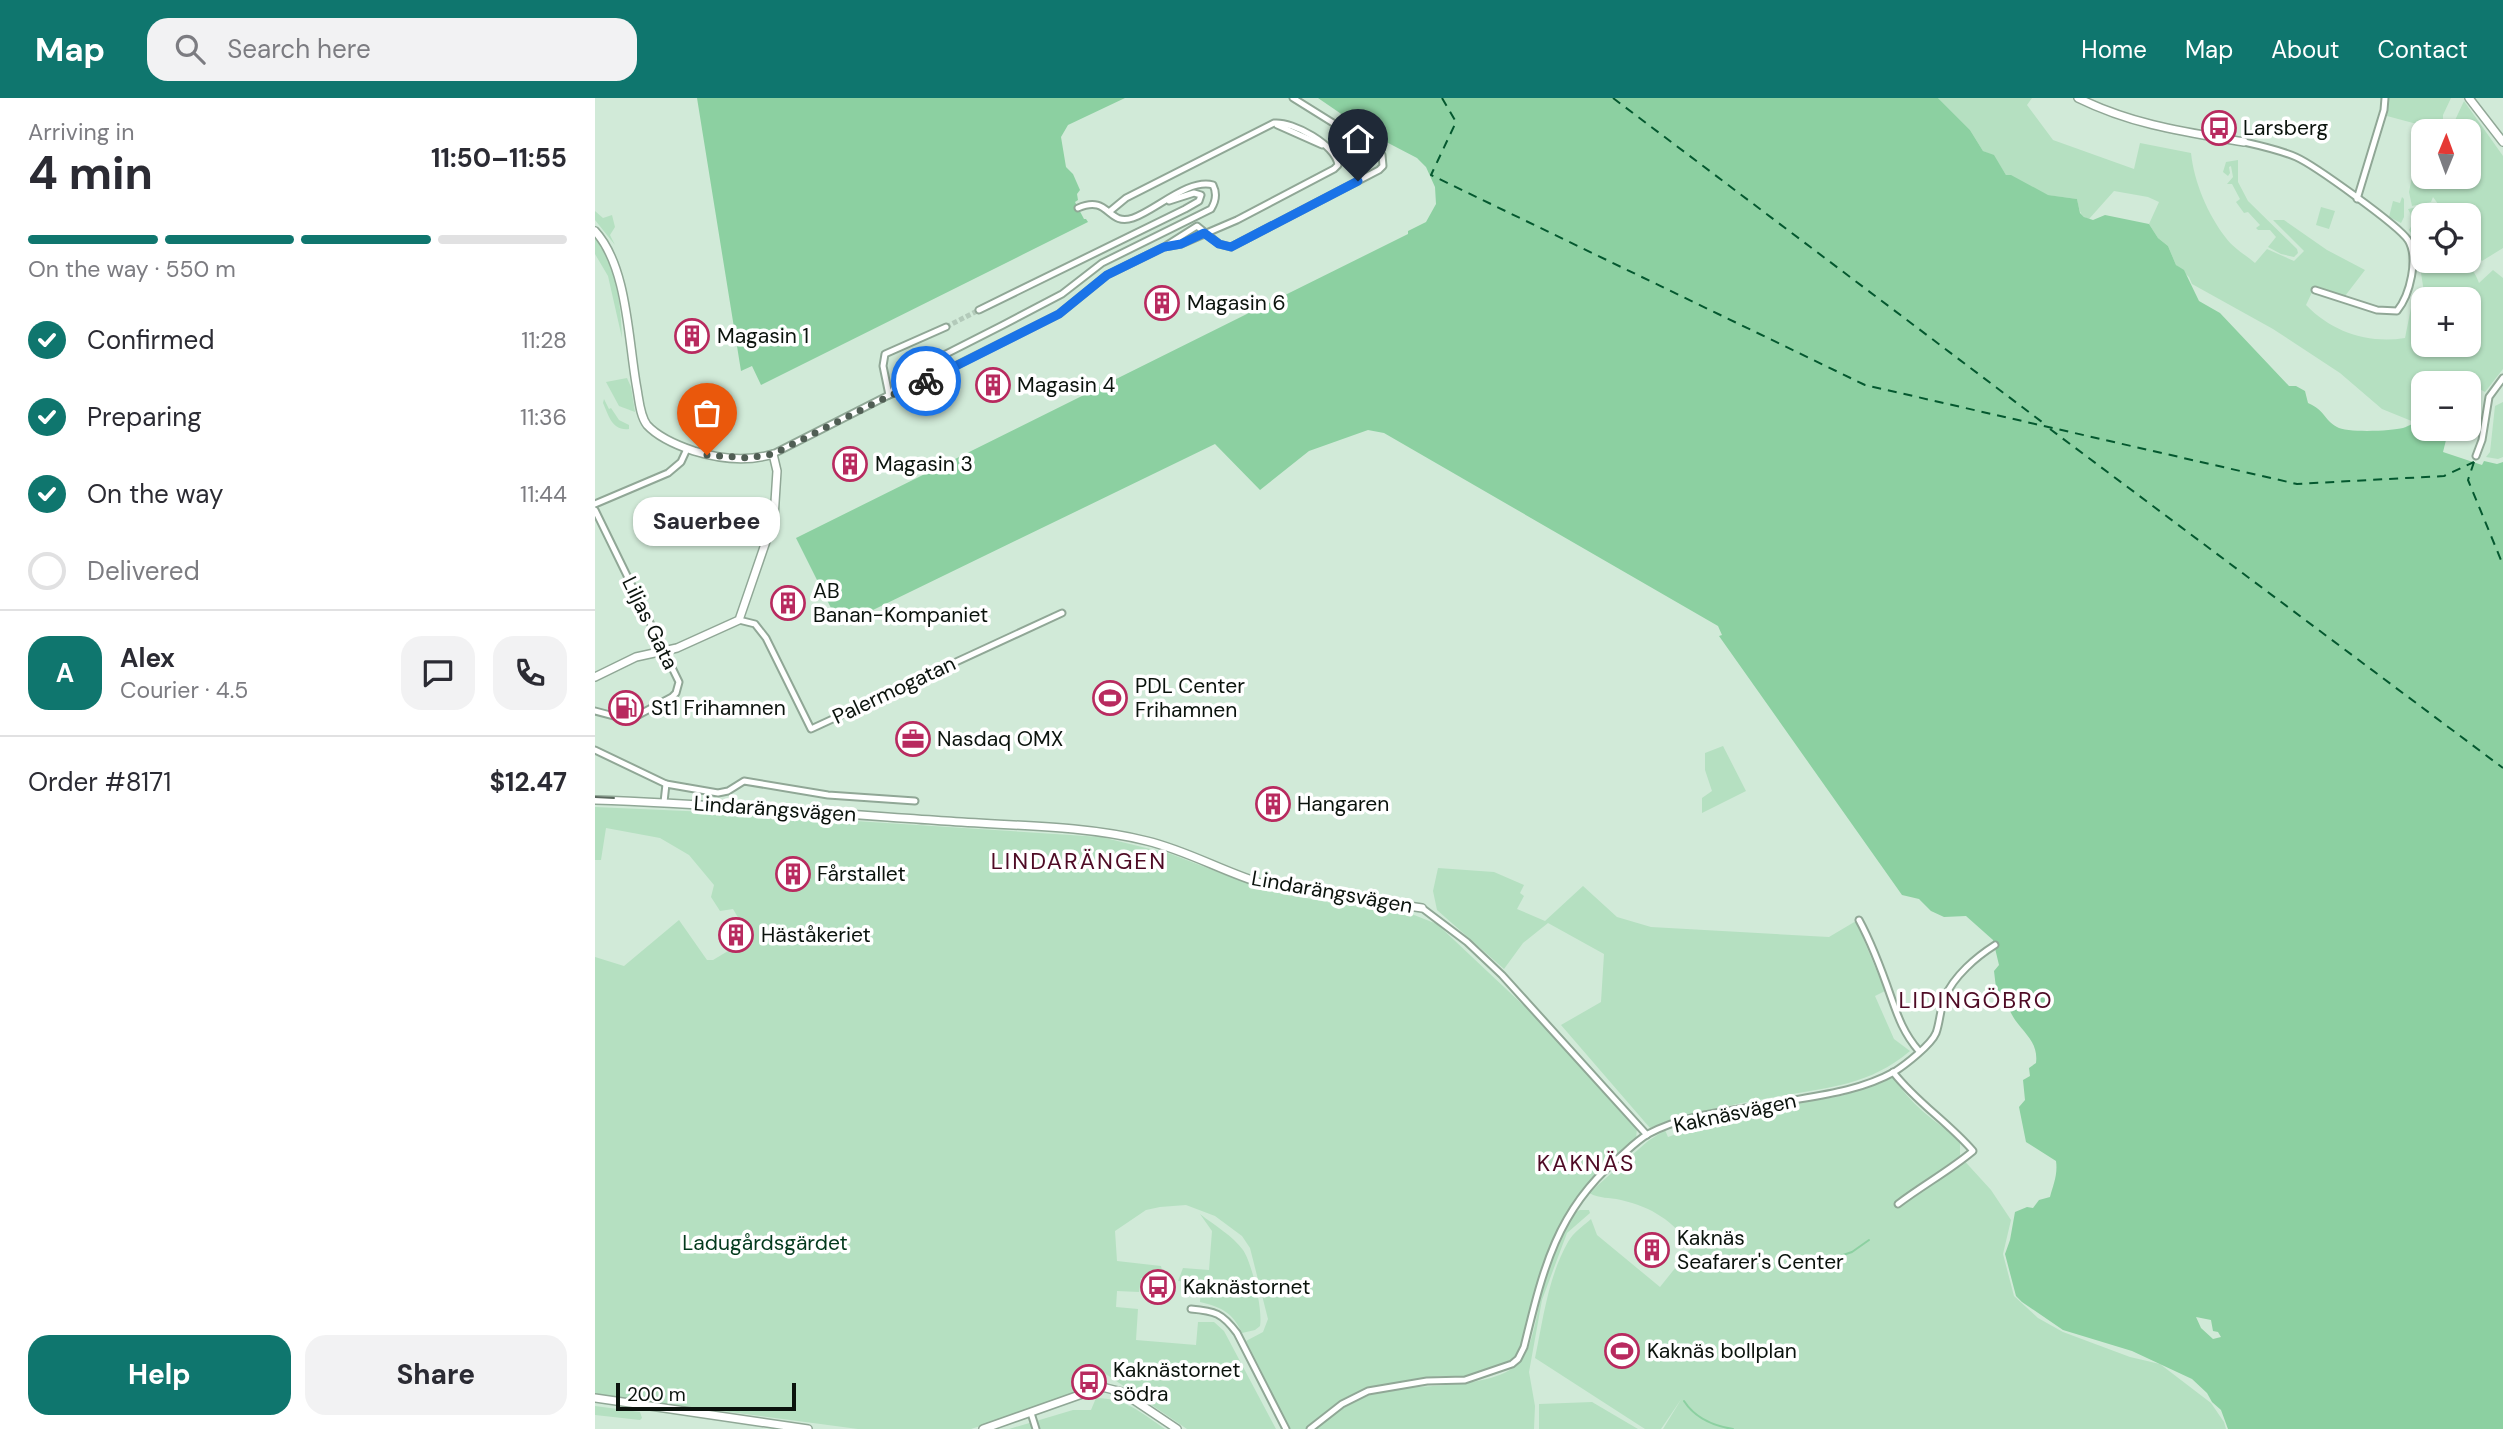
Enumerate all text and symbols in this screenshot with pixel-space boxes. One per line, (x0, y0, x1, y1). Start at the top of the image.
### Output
search box (147, 18, 637, 81)
text: Map (35, 28, 105, 71)
icon: search (171, 30, 209, 68)
text: Search here (227, 32, 371, 66)
text: Home (2081, 34, 2147, 65)
text: Map (2185, 34, 2233, 65)
text: About (2271, 34, 2340, 65)
text: Contact (2378, 34, 2468, 65)
pin (1328, 109, 1388, 181)
bus stop icon: Larsberg (2200, 109, 2238, 147)
place label: Larsberg (2243, 114, 2328, 142)
text: Arriving in (28, 117, 134, 147)
north arrow (2411, 119, 2481, 189)
map controls (2411, 119, 2481, 441)
icon: home (1339, 120, 1377, 158)
text: 11:50–11:55 (431, 141, 567, 175)
text: 4 min (28, 143, 153, 203)
button: locate (2411, 203, 2481, 273)
text: On the way · 550 m (28, 254, 236, 284)
building icon: Magasin 6 (1143, 284, 1181, 322)
button: + (2411, 287, 2481, 357)
place label: Magasin 6 (1187, 289, 1286, 317)
building icon: Magasin 1 (673, 317, 711, 355)
icon: check (28, 321, 66, 359)
place label: Magasin 1 (717, 322, 809, 350)
text: Confirmed (87, 323, 214, 357)
text: 11:28 (521, 325, 567, 355)
courier (891, 346, 961, 416)
icon: bike (907, 362, 945, 400)
building icon: Magasin 4 (974, 366, 1012, 404)
place label: Magasin 4 (1017, 371, 1115, 399)
button: − (2411, 371, 2481, 441)
pin (677, 383, 737, 455)
icon: bag (688, 394, 726, 432)
icon: check (28, 398, 66, 436)
text: Preparing (87, 400, 202, 434)
text: 11:36 (520, 402, 567, 432)
building icon: Magasin 3 (831, 445, 869, 483)
place label: Magasin 3 (875, 450, 973, 478)
icon: check (28, 475, 66, 513)
text: On the way (87, 477, 223, 511)
text: 11:44 (520, 479, 567, 509)
callout: Sauerbee (633, 497, 781, 546)
text: Sauerbee (653, 506, 760, 536)
text: Delivered (87, 554, 200, 588)
street label: Liljas Gata (615, 572, 685, 674)
place label: AB Banan-Kompaniet (813, 577, 988, 629)
building icon: AB Banan-Kompaniet (769, 584, 807, 622)
button: chat (401, 636, 475, 710)
button: phone (493, 636, 567, 710)
text: Alex (120, 641, 175, 675)
street label: Palermogatan (828, 649, 960, 731)
text: A (56, 656, 74, 690)
place label: PDL Center Frihamnen (1135, 672, 1245, 724)
text: Courier · 4.5 (120, 675, 248, 705)
sports icon: PDL Center Frihamnen (1091, 679, 1129, 717)
fuel station icon: St1 Frihamnen (607, 689, 645, 727)
place label: St1 Frihamnen (651, 694, 786, 722)
office icon: Nasdaq OMX (894, 720, 932, 758)
place label: Nasdaq OMX (937, 725, 1063, 753)
text: Order #8171 (28, 765, 171, 799)
text: $12.47 (489, 765, 567, 799)
building icon: Hangaren (1254, 785, 1292, 823)
street label: Lindarängsvägen (693, 789, 857, 829)
place label: Hangaren (1297, 790, 1389, 818)
district label: LINDARÄNGEN (991, 846, 1167, 876)
building icon: Fårstallet (774, 855, 812, 893)
place label: Fårstallet (817, 860, 906, 888)
street label: Lindarängsvägen (1249, 864, 1415, 920)
building icon: Häståkeriet (717, 916, 755, 954)
place label: Häståkeriet (761, 921, 871, 949)
district label: LIDINGÖBRO (1898, 985, 2054, 1015)
street label: Kaknäsvägen (1671, 1086, 1799, 1140)
district label: KAKNÄS (1537, 1148, 1635, 1178)
place label: Kaknäs Seafarer's Center (1677, 1224, 1844, 1276)
park label: Ladugårdsgärdet (682, 1229, 848, 1257)
building icon: Kaknäs Seafarer's Center (1633, 1231, 1671, 1269)
bus stop icon: Kaknästornet (1139, 1268, 1177, 1306)
place label: Kaknästornet (1183, 1273, 1310, 1301)
sports icon: Kaknäs bollplan (1603, 1332, 1641, 1370)
button: Help (28, 1335, 291, 1415)
button: Share (305, 1335, 567, 1415)
place label: Kaknäs bollplan (1647, 1337, 1797, 1365)
place label: Kaknästornet södra (1113, 1356, 1240, 1408)
bus stop icon: Kaknästornet södra (1070, 1363, 1108, 1401)
scale bar (616, 1380, 796, 1412)
text: 200 m (627, 1382, 686, 1407)

